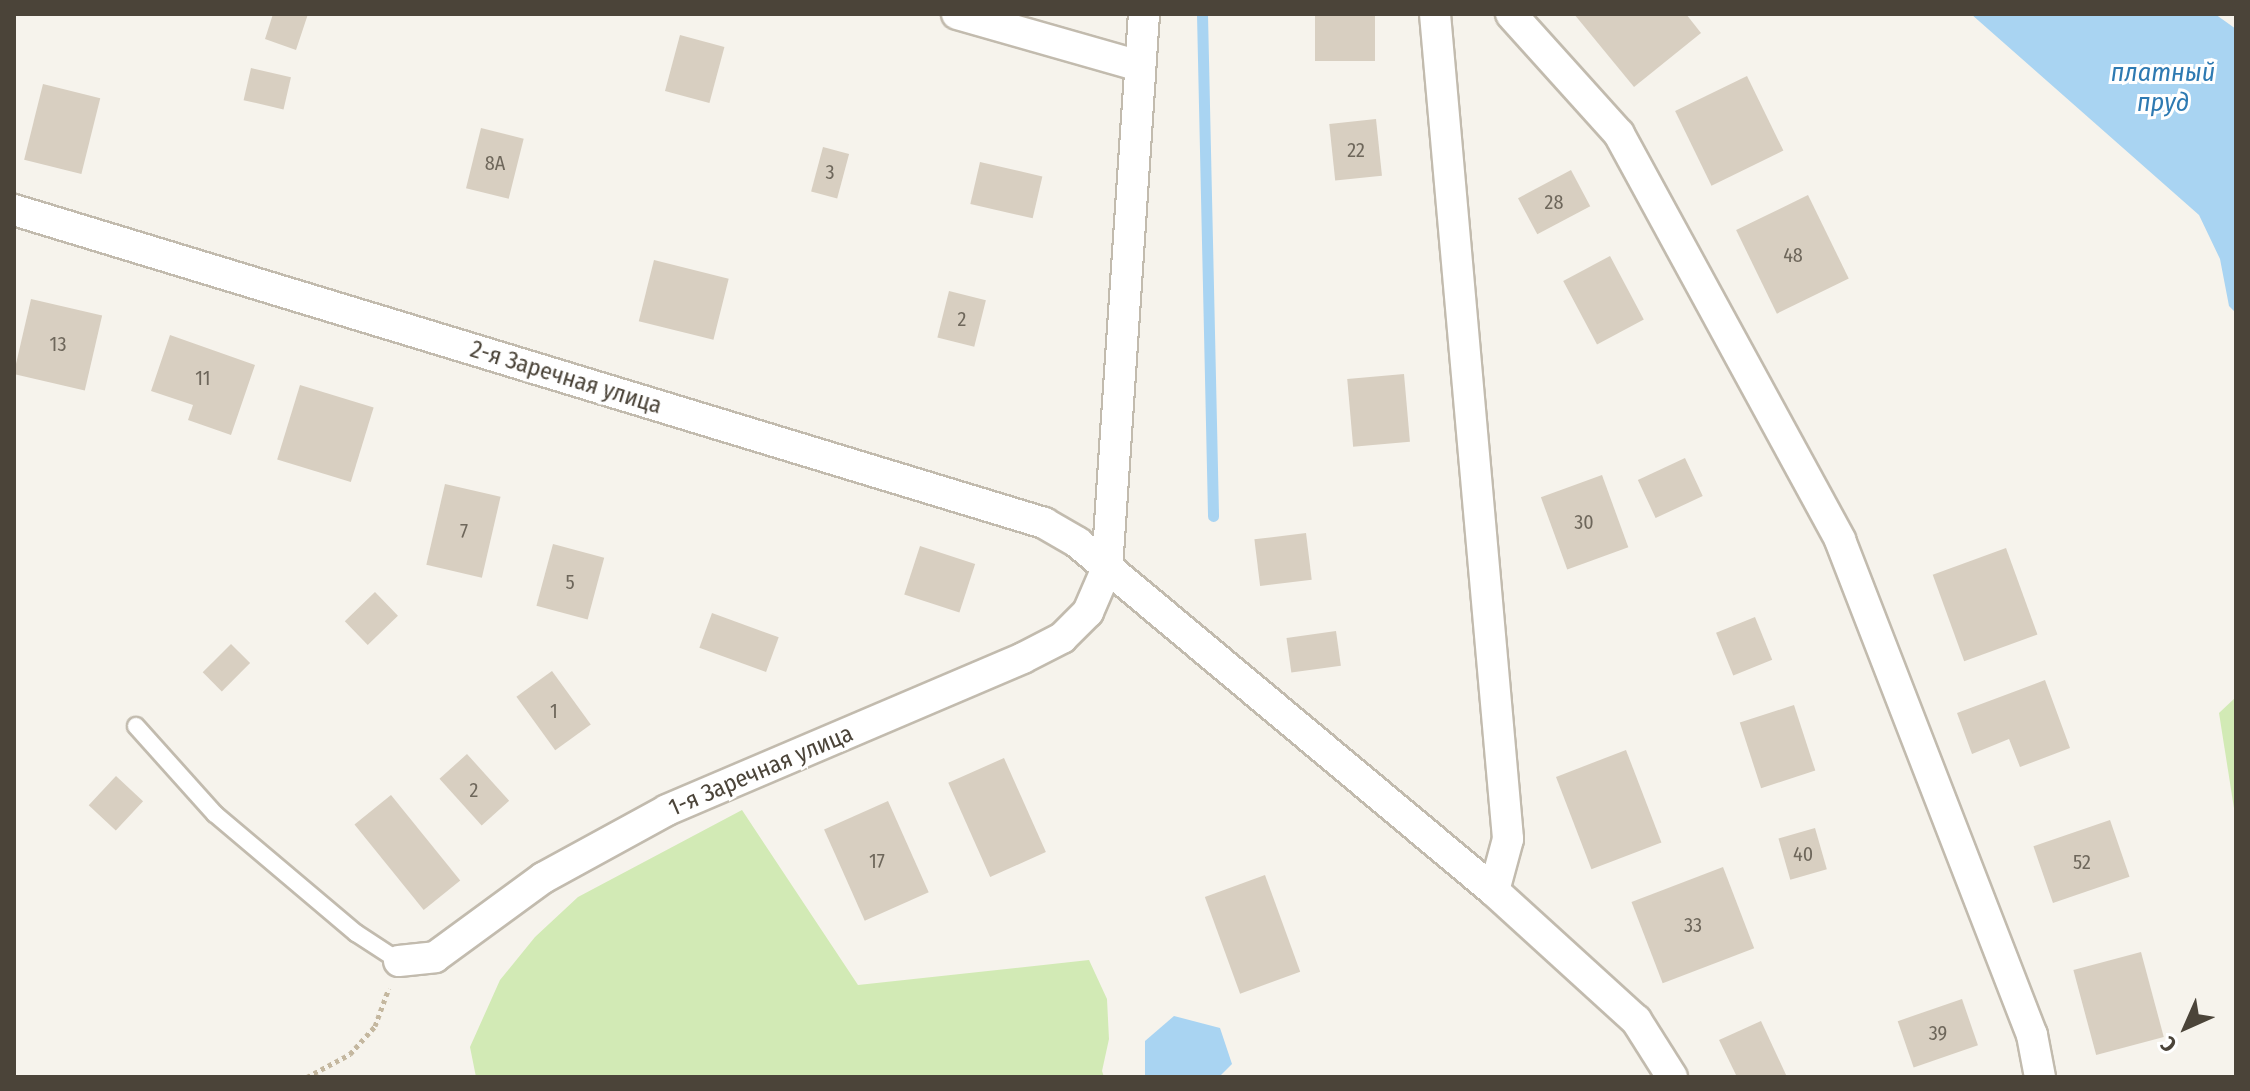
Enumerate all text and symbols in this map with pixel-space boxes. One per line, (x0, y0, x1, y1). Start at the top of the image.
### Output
water label: платный пруд (2111, 57, 2215, 118)
house number: 22 (1347, 138, 1365, 162)
house number: 8А (485, 151, 505, 175)
house number: 3 (825, 160, 835, 184)
house number: 28 (1545, 190, 1563, 214)
house number: 48 (1783, 243, 1803, 267)
house number: 2 (958, 307, 966, 331)
house number: 13 (50, 332, 66, 356)
street label: 2-я Заречная улица (467, 335, 665, 421)
house number: 11 (195, 366, 211, 390)
house number: 30 (1574, 510, 1594, 534)
house number: 7 (460, 519, 468, 543)
house number: 5 (565, 570, 575, 594)
house number: 1 (550, 699, 558, 723)
street label: 1-я Заречная улица (665, 719, 857, 823)
house number: 2 (470, 778, 478, 802)
house number: 40 (1793, 842, 1813, 866)
house number: 17 (869, 849, 885, 873)
house number: 52 (2073, 850, 2091, 874)
house number: 33 (1684, 913, 1702, 937)
north arrow (2146, 987, 2226, 1067)
house number: 39 (1929, 1021, 1947, 1045)
text: С (2155, 1031, 2182, 1058)

